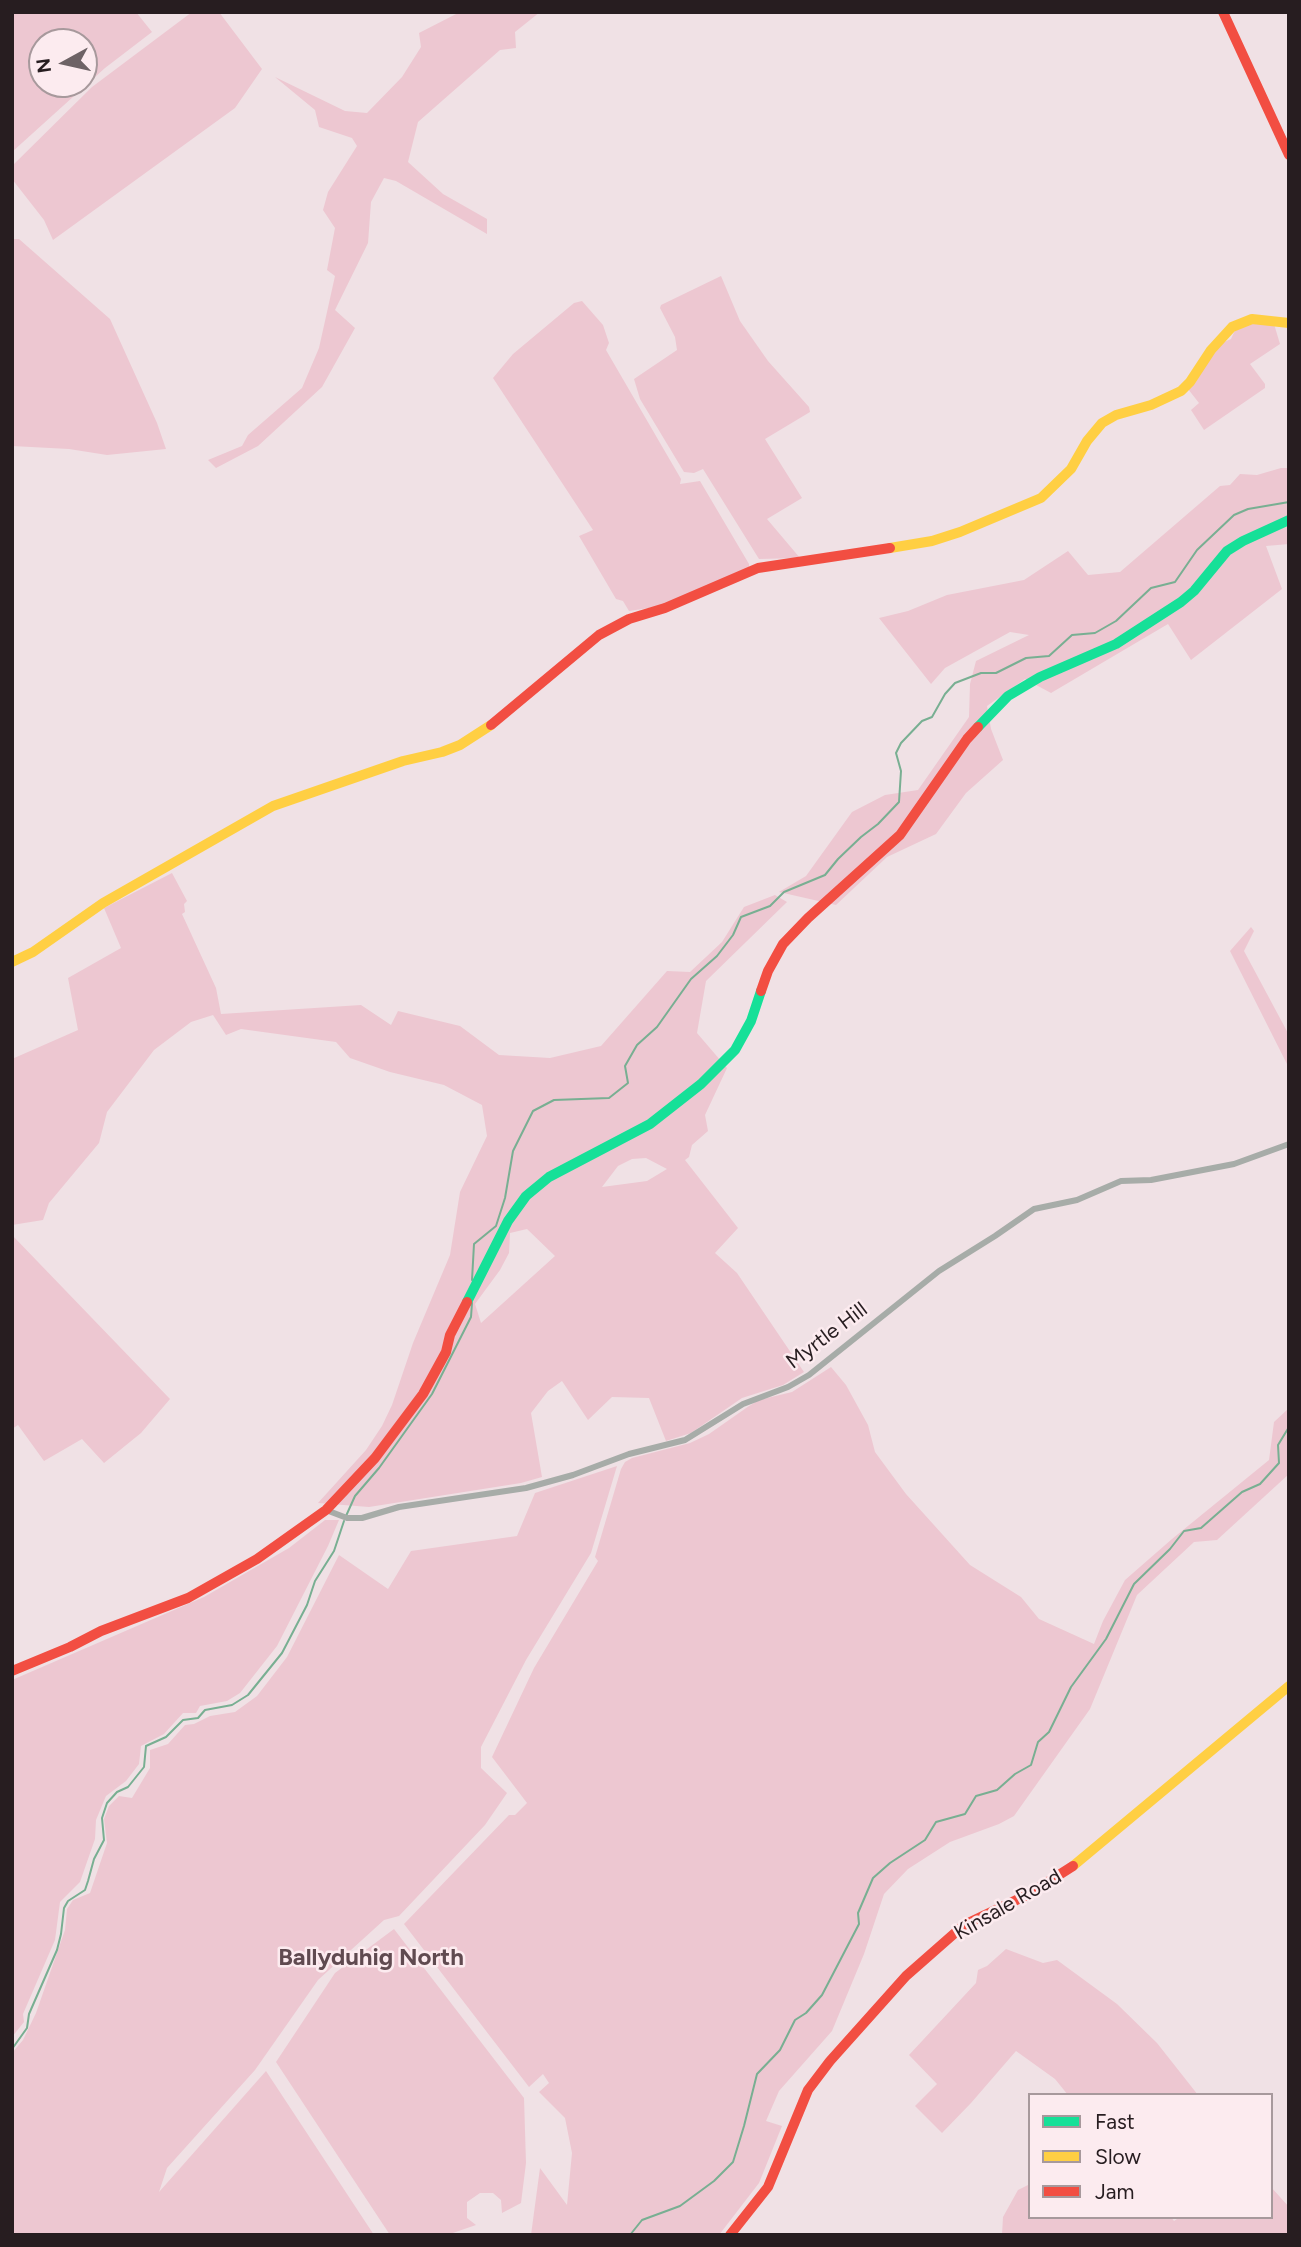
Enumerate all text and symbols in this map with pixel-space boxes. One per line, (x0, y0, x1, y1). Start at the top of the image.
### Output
north arrow (28, 28, 98, 98)
text: N (31, 57, 56, 75)
street label: Myrtle Hill (781, 1297, 873, 1375)
street label: Kinsale Road (950, 1864, 1066, 1946)
district label: Ballyduhig North (278, 1944, 464, 1972)
legend (1028, 2093, 1273, 2219)
text: Fast (1095, 2109, 1135, 2134)
text: Slow (1095, 2144, 1141, 2169)
text: Jam (1095, 2179, 1134, 2204)

